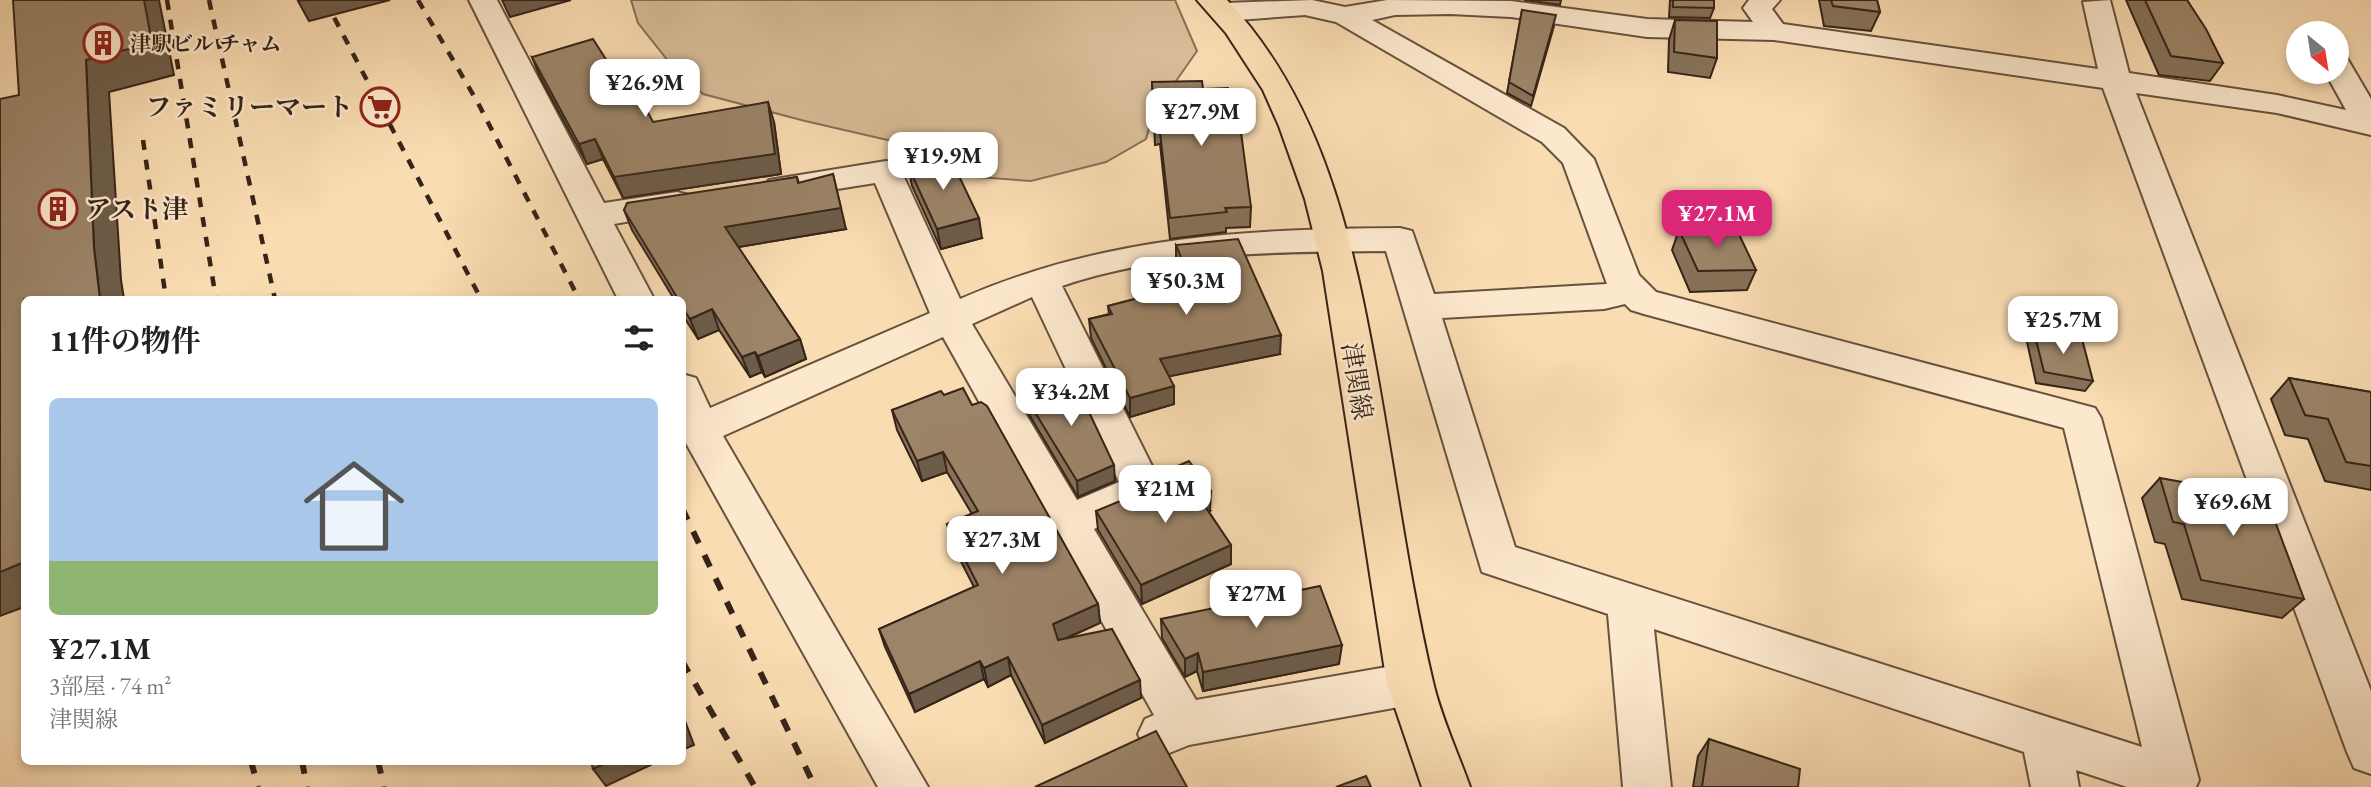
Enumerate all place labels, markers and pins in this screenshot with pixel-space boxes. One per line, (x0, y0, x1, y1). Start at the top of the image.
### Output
building icon: 津駅ビル チャム (82, 22, 124, 64)
place label: 津駅ビル チャム (130, 30, 281, 57)
pin: ¥26.9M (588, 60, 702, 119)
supermarket icon: ファミリーマート (359, 86, 401, 128)
pin: ¥27.9M (1144, 88, 1258, 148)
place label: ファミリーマート (146, 90, 353, 124)
pin: ¥19.9M (886, 132, 1000, 192)
building icon: アスト津 (37, 188, 79, 230)
pin: ¥27.1M (1660, 190, 1774, 250)
place label: アスト津 (85, 192, 189, 226)
pin: ¥50.3M (1129, 258, 1243, 317)
pin: ¥25.7M (2006, 296, 2120, 356)
pin: ¥34.2M (1014, 368, 1128, 428)
pin: ¥21M (1124, 466, 1206, 525)
pin: ¥69.6M (2176, 478, 2290, 538)
pin: ¥27.3M (945, 516, 1059, 576)
pin: ¥27M (1215, 570, 1297, 630)

